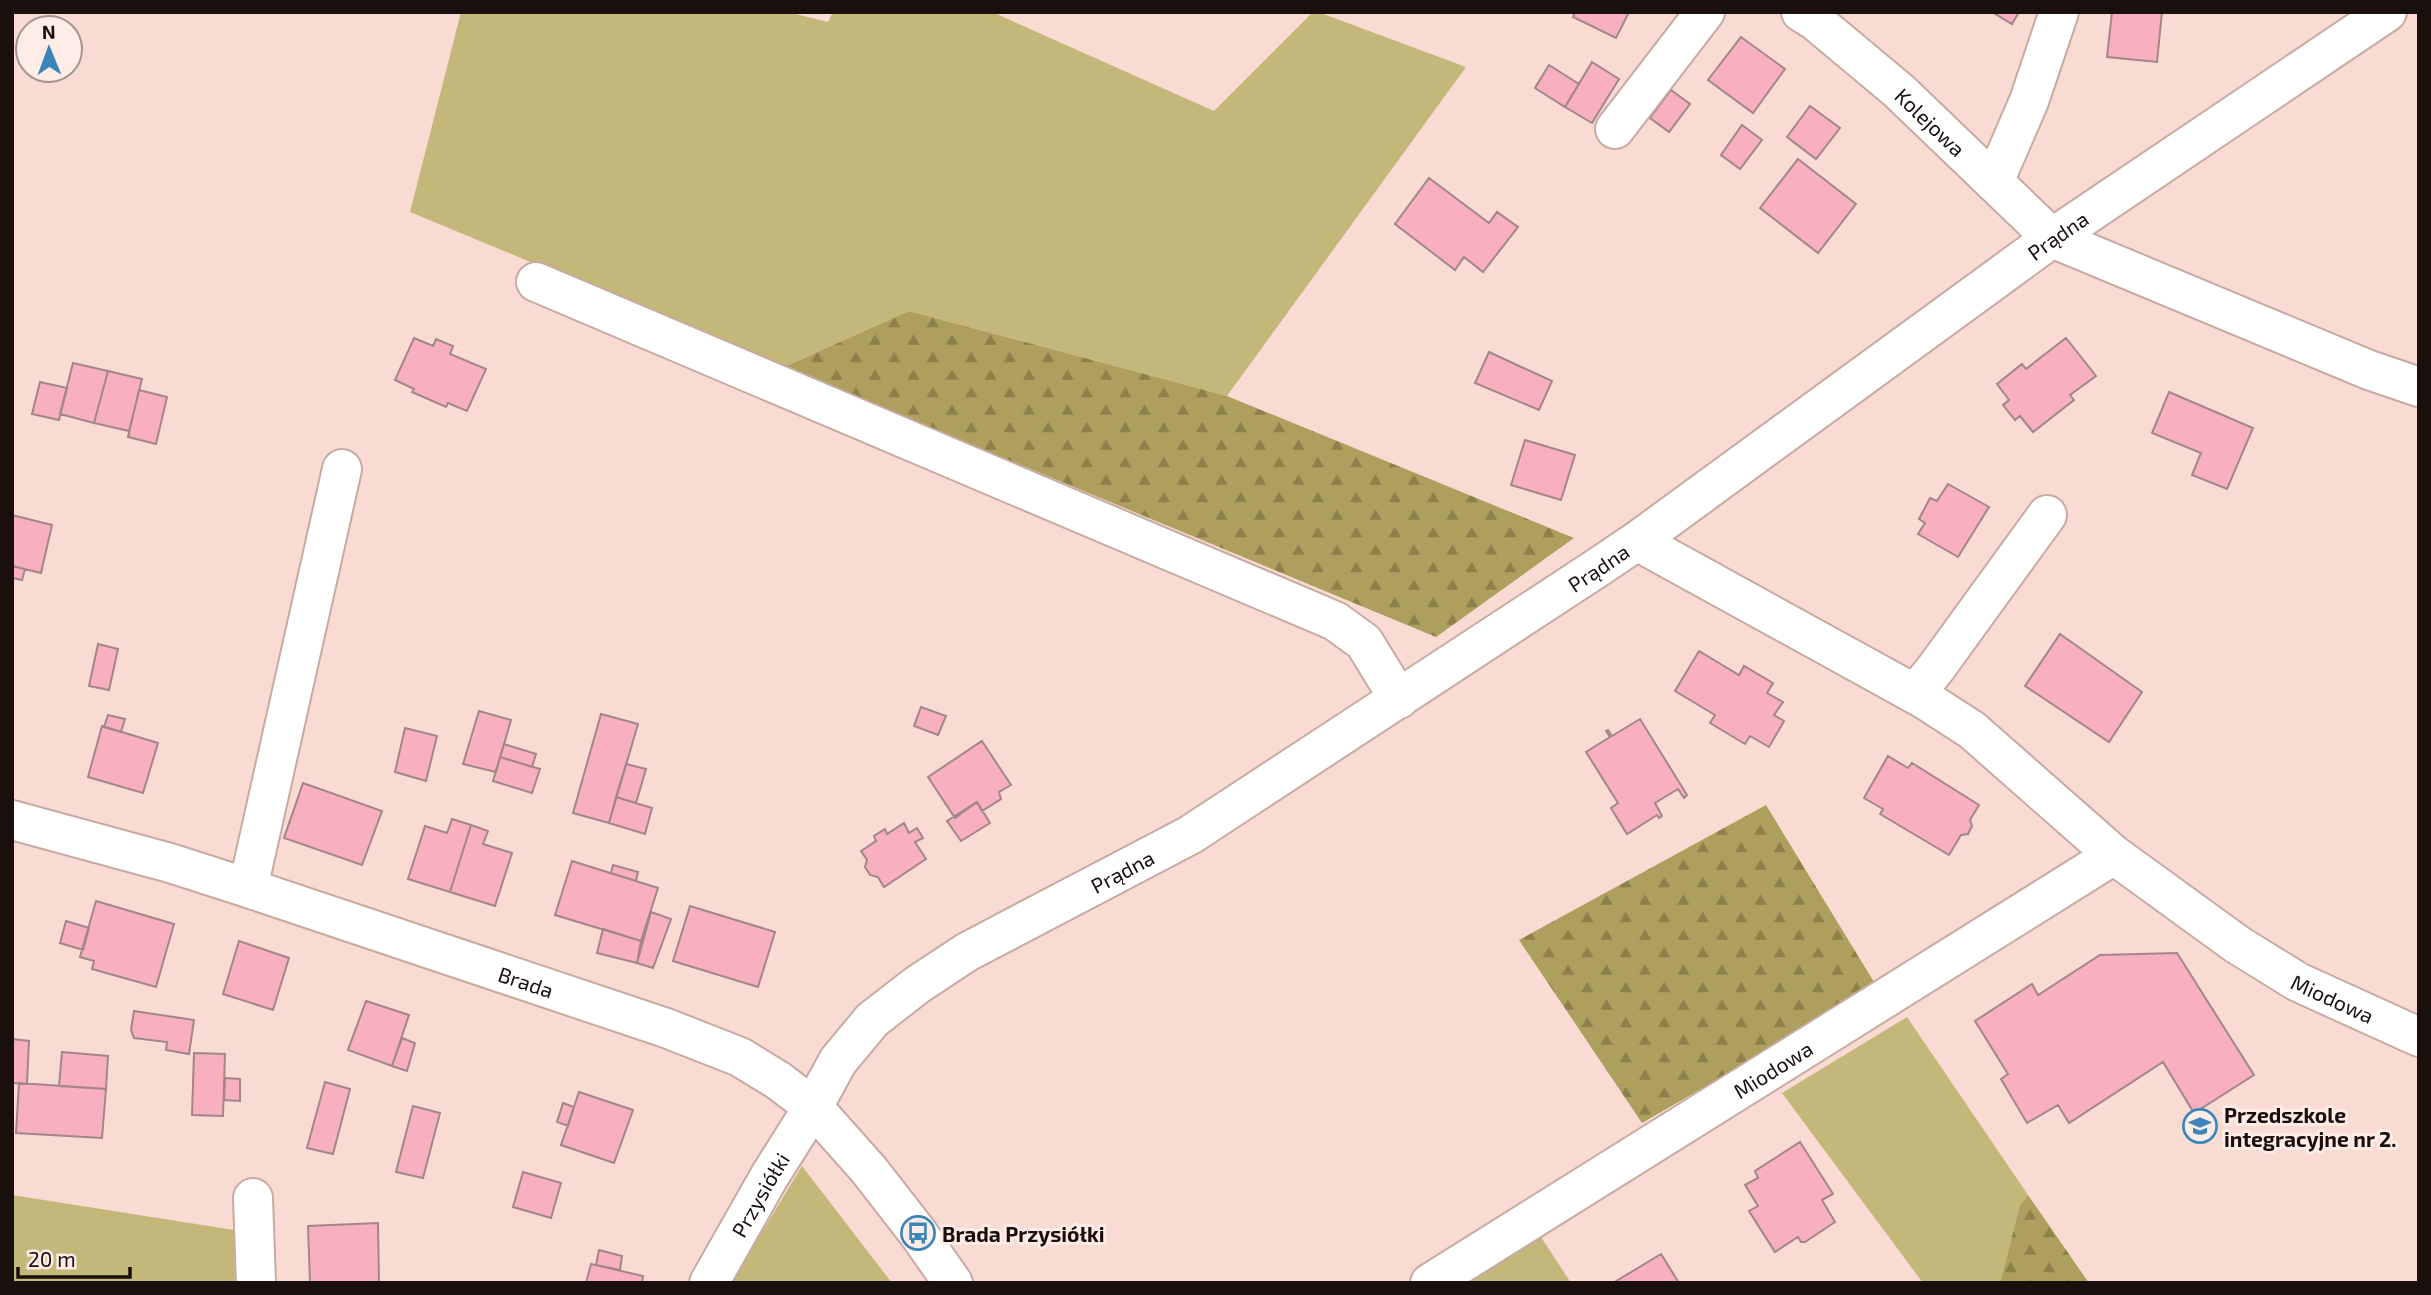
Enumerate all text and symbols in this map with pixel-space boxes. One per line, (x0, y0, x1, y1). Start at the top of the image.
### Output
north arrow (14, 14, 84, 84)
text: N (42, 20, 56, 43)
street label: Kolejowa (1891, 82, 1971, 161)
street label: Prądna (2022, 205, 2092, 264)
street label: Prądna (1563, 538, 1633, 596)
street label: Prądna (1086, 844, 1158, 898)
street label: Brada (495, 960, 557, 1002)
street label: Miodowa (2288, 968, 2378, 1028)
street label: Miodowa (1728, 1035, 1817, 1103)
place label: Przedszkole integracyjne nr 2. (2224, 1102, 2396, 1152)
school or university icon: Przedszkole integracyjne nr 2. (2181, 1107, 2219, 1145)
street label: Przysiółki (725, 1148, 794, 1241)
bus stop icon: Brada Przysiółki (899, 1214, 937, 1252)
place label: Brada Przysiółki (942, 1221, 1105, 1247)
scale bar (18, 1236, 130, 1280)
text: 20 m (28, 1246, 76, 1271)

